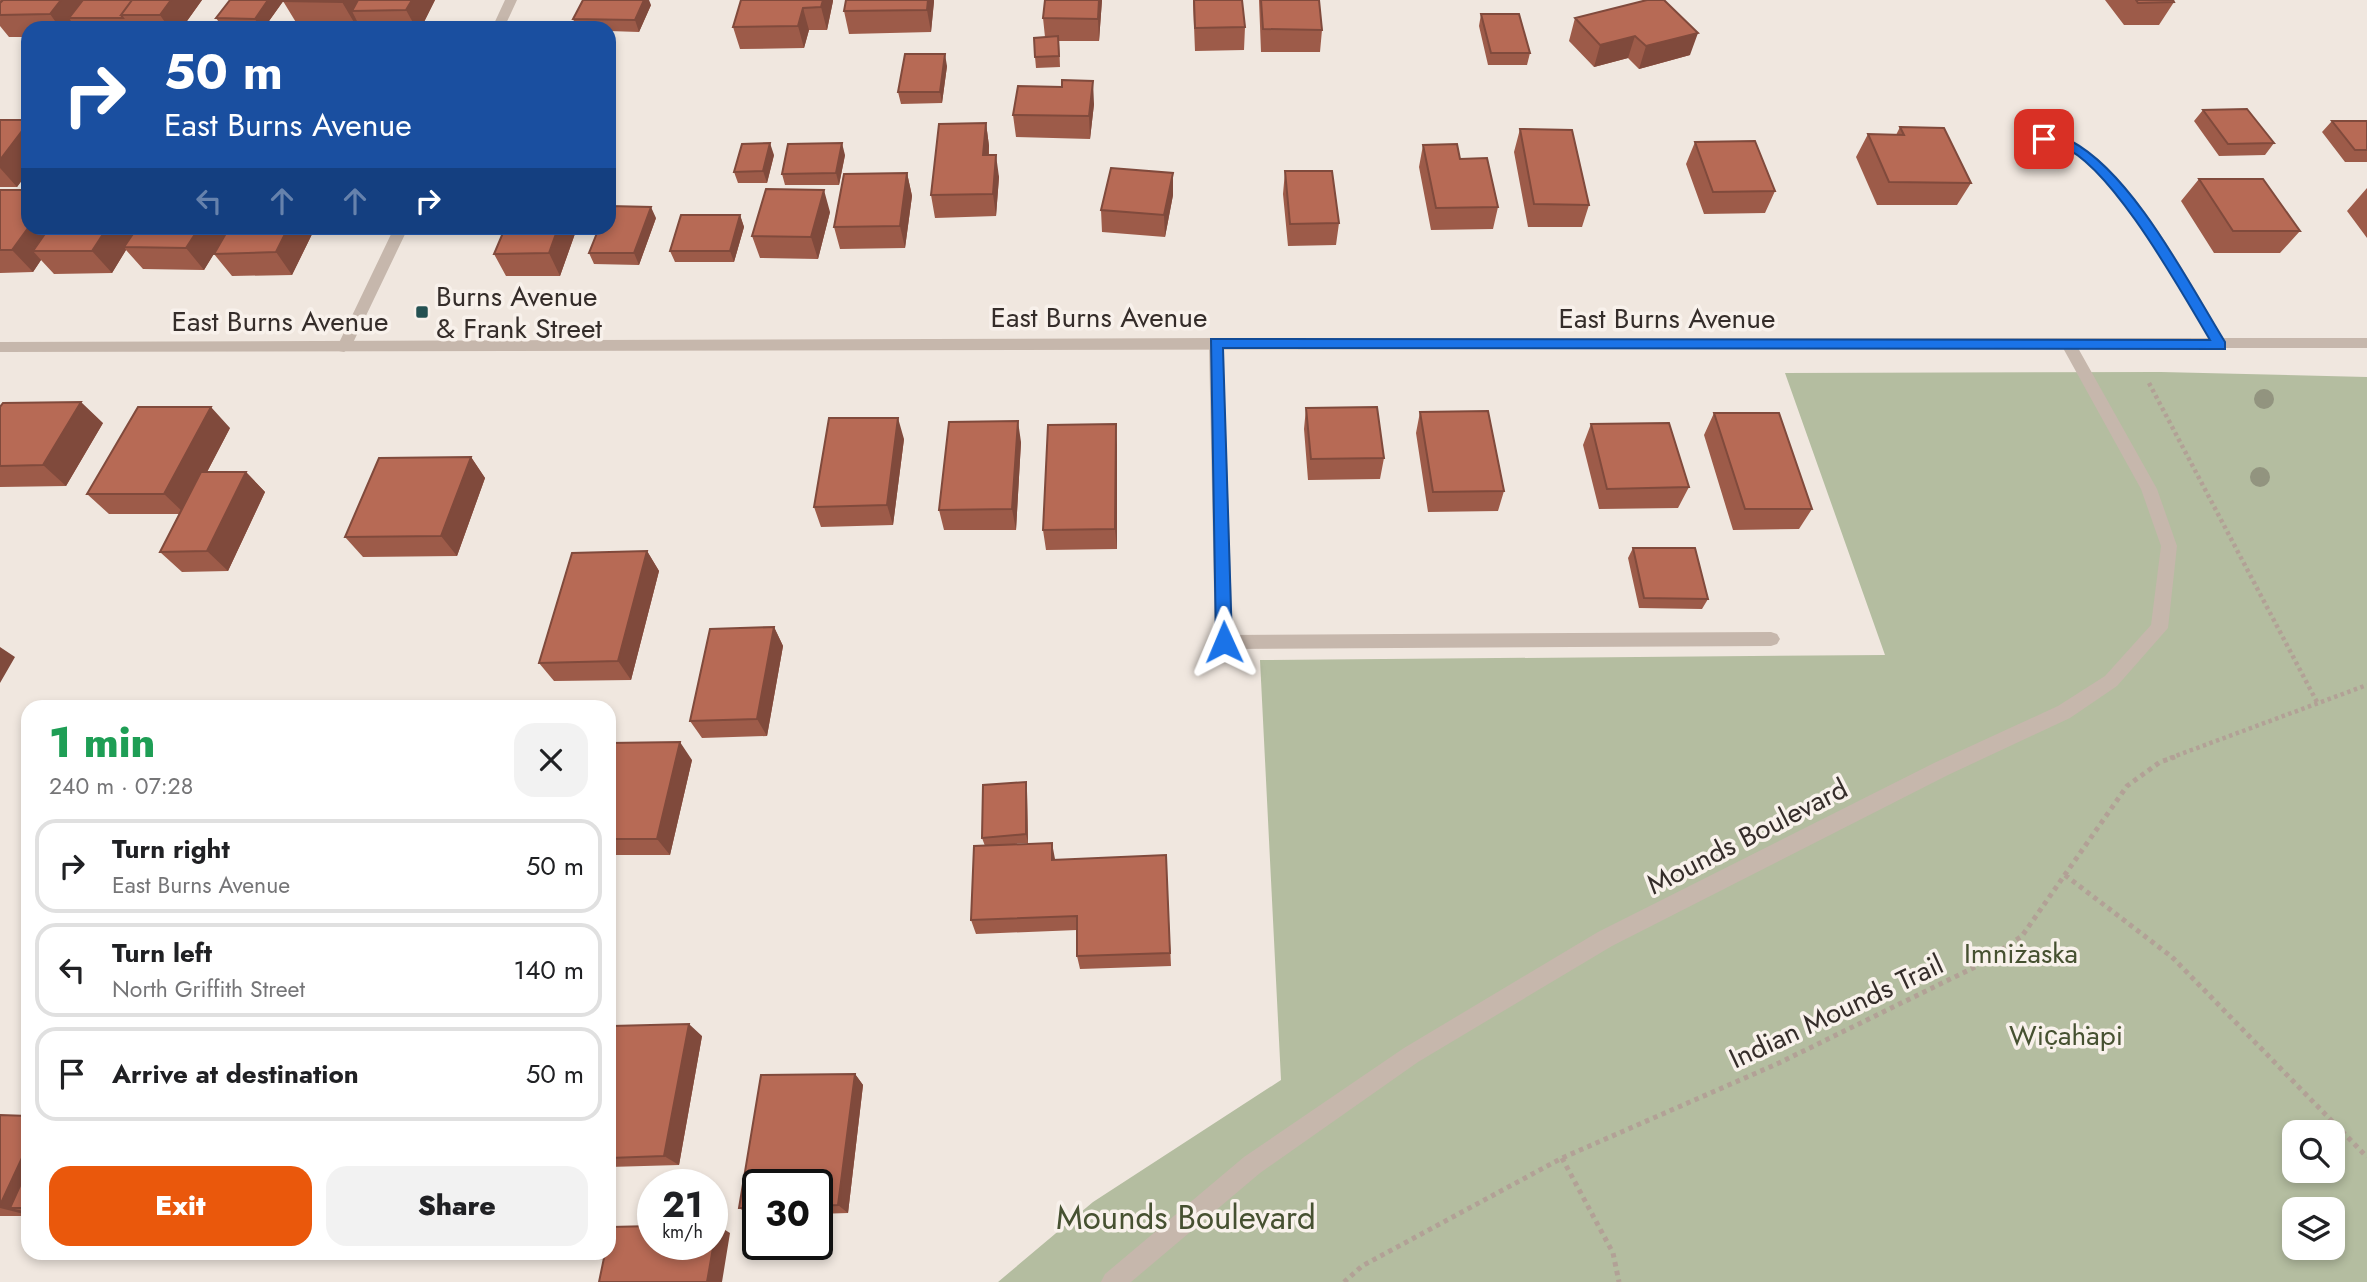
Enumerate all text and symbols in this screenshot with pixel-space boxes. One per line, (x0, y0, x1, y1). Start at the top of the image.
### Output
text: 50 m (164, 37, 283, 107)
icon: right (49, 49, 140, 140)
text: East Burns Avenue (164, 102, 412, 148)
pin (2014, 109, 2074, 169)
icon: arrive (2025, 120, 2063, 158)
icon: left (190, 182, 228, 220)
icon: ahead (263, 182, 301, 220)
icon: ahead (336, 182, 374, 220)
icon: right (409, 182, 447, 220)
place label: Burns Avenue & Frank Street (436, 276, 602, 349)
street label: East Burns Avenue (991, 297, 1207, 338)
street label: East Burns Avenue (1559, 298, 1775, 339)
street label: East Burns Avenue (172, 301, 388, 342)
marker: Burns Avenue & Frank Street (414, 304, 430, 320)
position arrow (1187, 605, 1261, 679)
text: 1 min (49, 712, 155, 773)
button: close (514, 723, 588, 797)
street label: Mounds Boulevard (1640, 768, 1855, 905)
text: 240 m · 07:28 (49, 769, 193, 803)
text: Turn right (112, 830, 230, 868)
icon: right (53, 847, 91, 885)
text: 50 m (526, 847, 584, 885)
text: East Burns Avenue (112, 868, 290, 902)
park label: Imniżaska (1964, 933, 2078, 974)
text: Turn left (112, 934, 212, 972)
street label: Indian Mounds Trail (1722, 944, 1950, 1079)
icon: left (53, 951, 91, 989)
text: 140 m (513, 951, 584, 989)
text: North Griffith Street (112, 972, 305, 1006)
park label: Wic̣aḣapi (2009, 1015, 2123, 1056)
icon: arrive (53, 1055, 91, 1093)
text: Arrive at destination (112, 1055, 359, 1093)
text: 50 m (526, 1055, 584, 1093)
map controls (2282, 1120, 2345, 1260)
button: search (2282, 1120, 2345, 1183)
button: Exit (49, 1166, 312, 1246)
button: Share (326, 1166, 588, 1246)
speed limit sign: 30 (742, 1169, 833, 1260)
text: 21 (662, 1180, 703, 1230)
park label: Mounds Boulevard (1056, 1194, 1316, 1241)
button: layers (2282, 1197, 2345, 1260)
text: km/h (662, 1219, 703, 1245)

